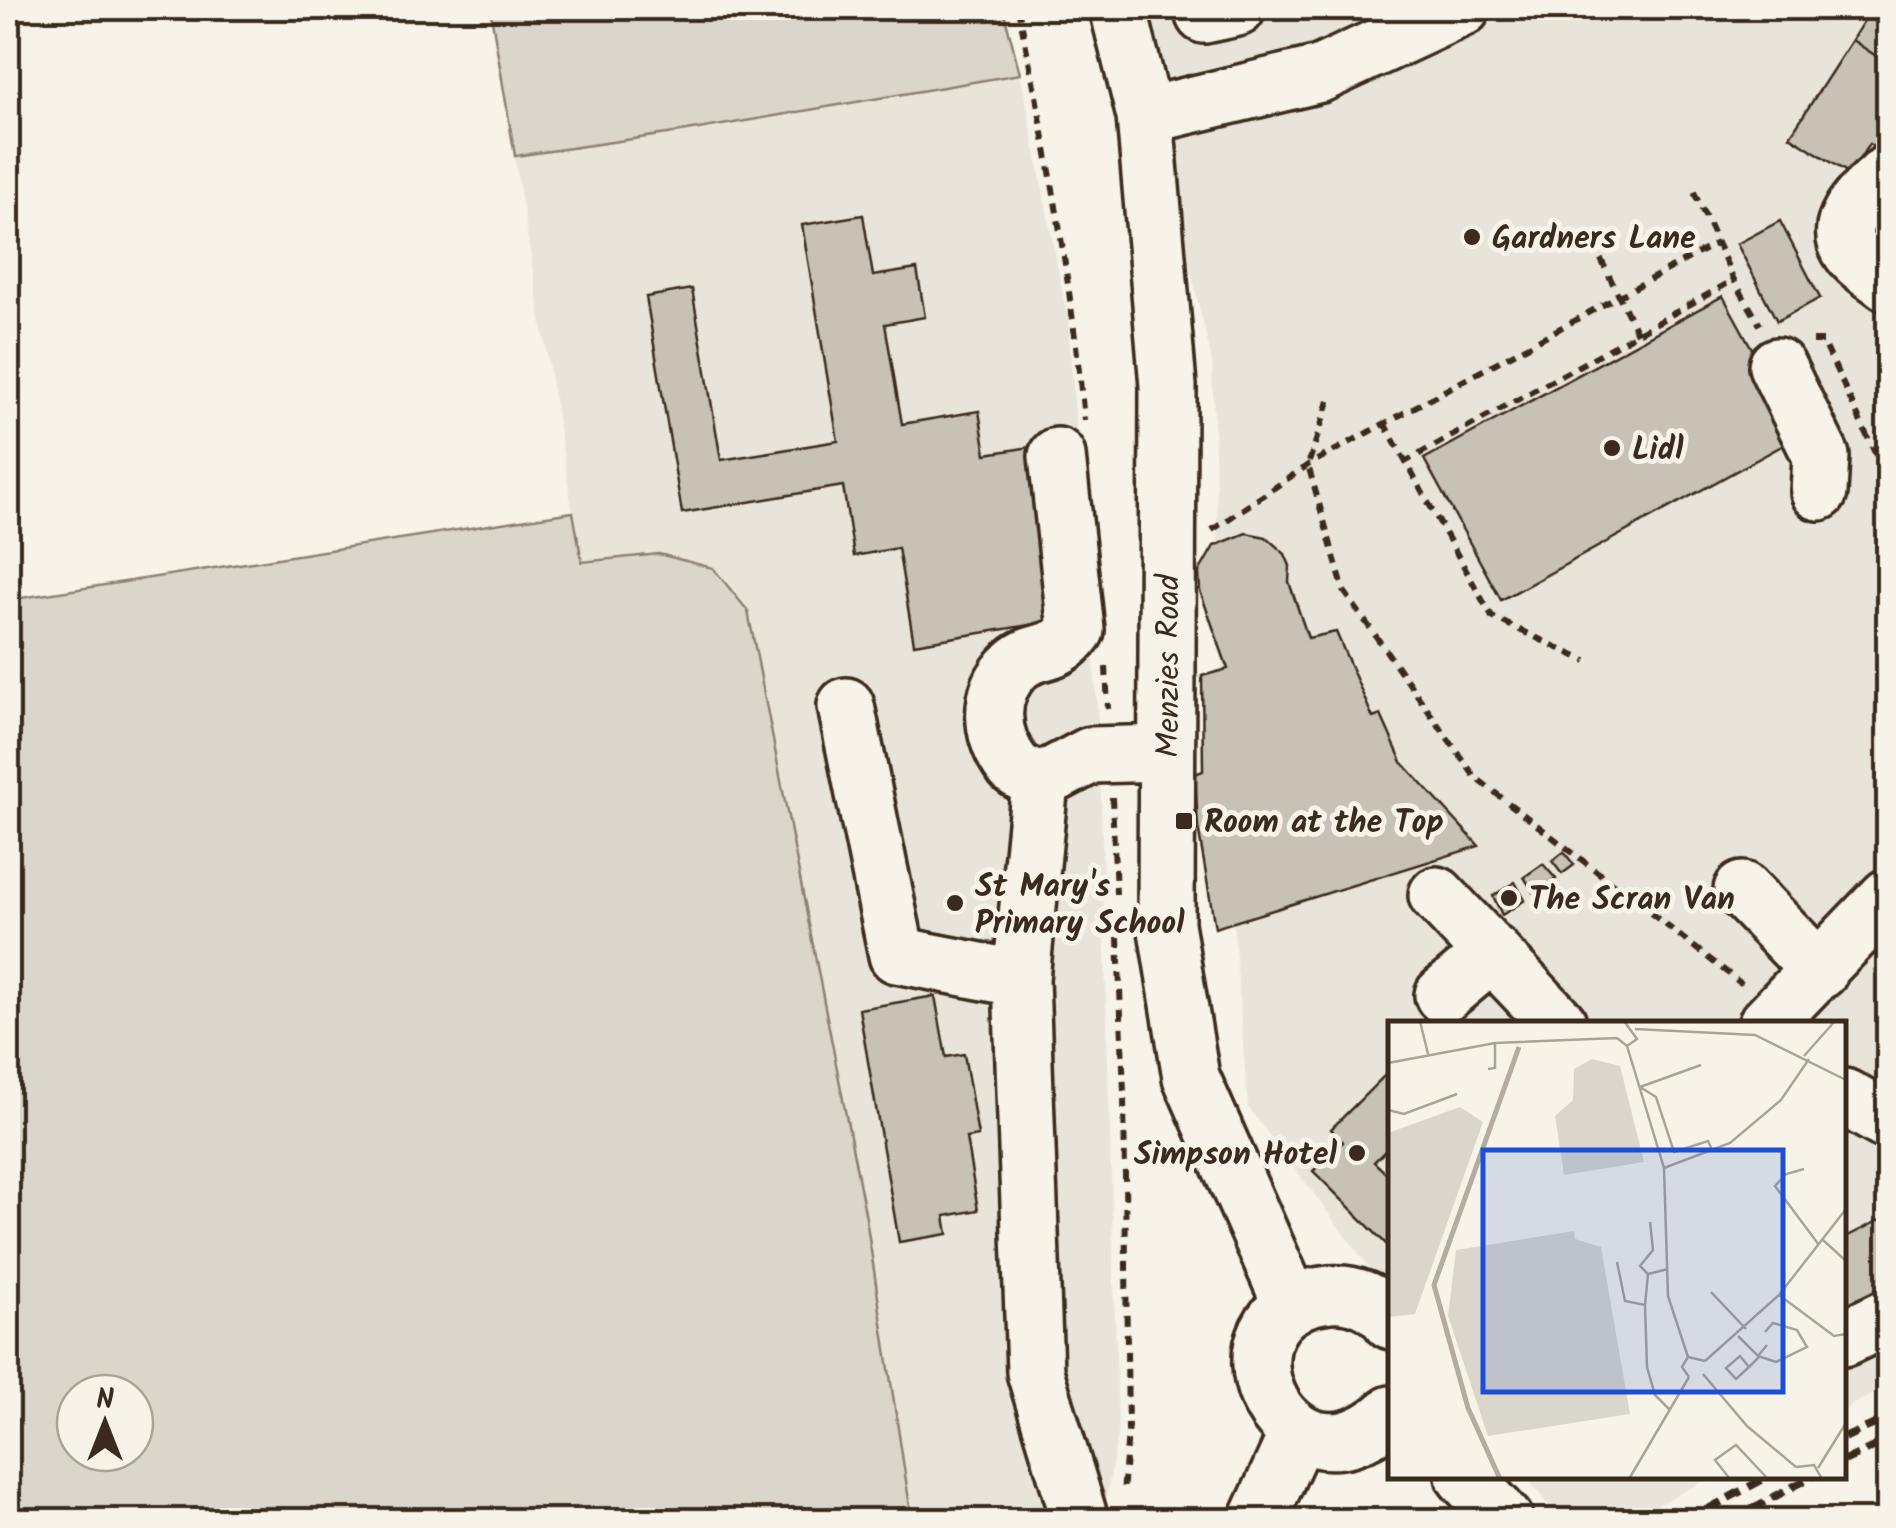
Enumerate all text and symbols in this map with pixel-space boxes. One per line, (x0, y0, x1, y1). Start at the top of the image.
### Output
place label: Gardners Lane (1492, 214, 1696, 265)
marker: Gardners Lane (1461, 226, 1483, 248)
place label: Lidl (1632, 425, 1684, 476)
marker: Lidl (1601, 437, 1623, 459)
street label: Menzies Road (1144, 573, 1195, 758)
place label: Room at the Top (1204, 798, 1444, 849)
marker: Room at the Top (1173, 810, 1195, 832)
place label: St Mary's Primary School (975, 862, 1185, 950)
place label: The Scran Van (1529, 875, 1735, 926)
marker: The Scran Van (1498, 887, 1520, 909)
marker: St Mary's Primary School (944, 892, 966, 914)
inset map (1388, 1021, 1846, 1478)
place label: Simpson Hotel (1134, 1130, 1337, 1181)
marker: Simpson Hotel (1346, 1142, 1368, 1164)
north arrow (55, 1373, 155, 1473)
text: N (96, 1378, 114, 1423)

